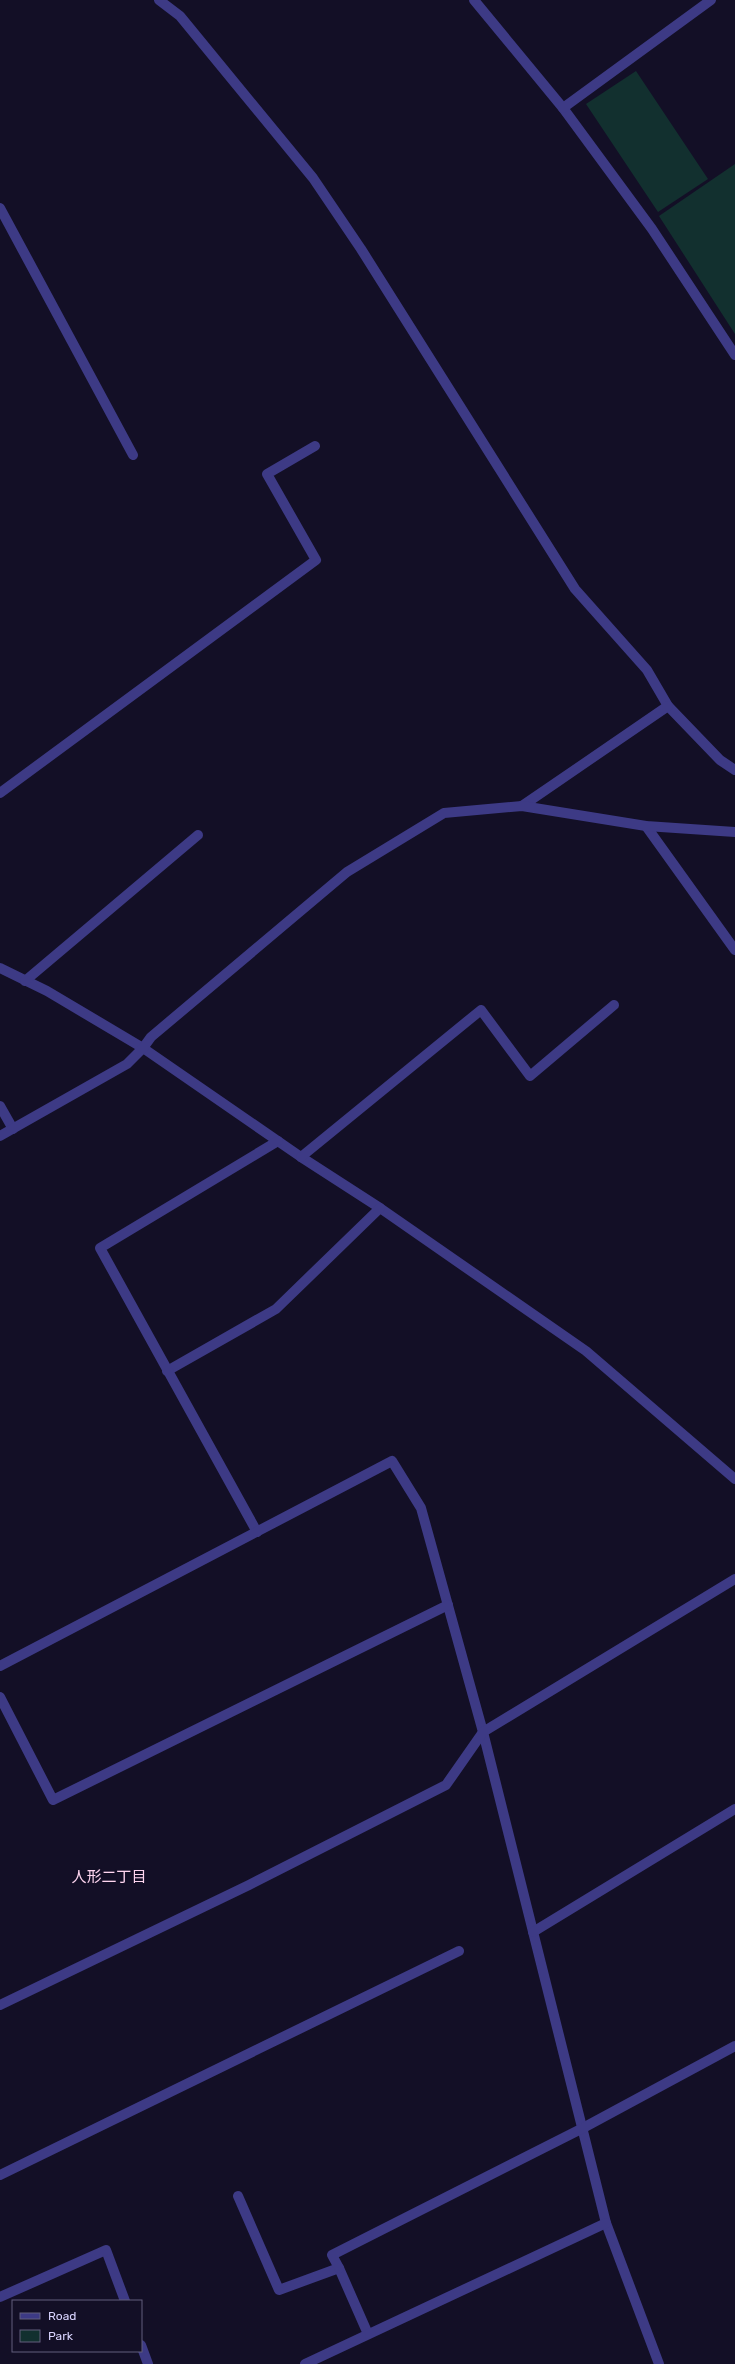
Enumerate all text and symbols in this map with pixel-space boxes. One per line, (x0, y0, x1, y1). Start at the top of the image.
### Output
district label: 人形二丁目 (71, 1868, 147, 1886)
legend (12, 2300, 142, 2352)
text: Road (48, 2309, 76, 2323)
text: Park (48, 2329, 74, 2343)

